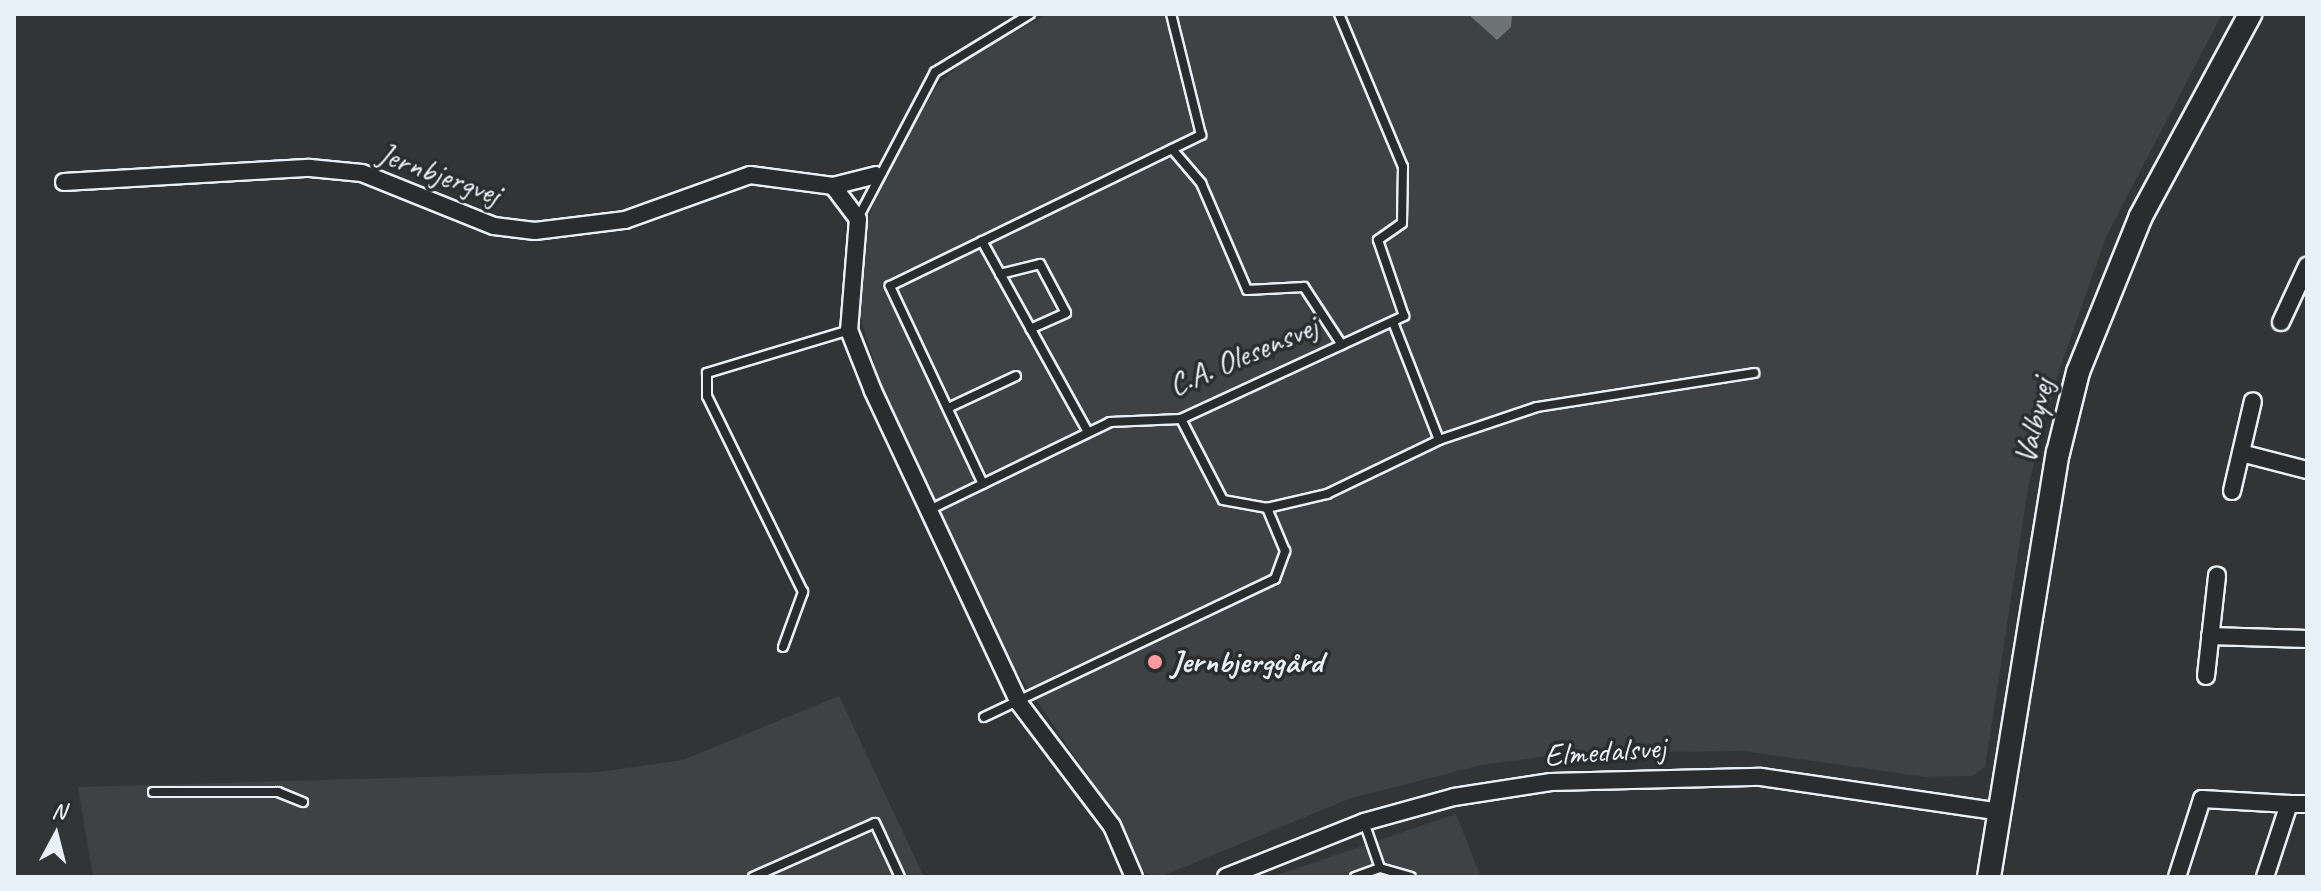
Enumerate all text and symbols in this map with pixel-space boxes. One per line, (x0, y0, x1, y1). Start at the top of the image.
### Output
street label: Jernbjergvej (373, 134, 505, 214)
street label: C.A. Olesensvej (1163, 307, 1323, 405)
street label: Valbyvej (2006, 375, 2062, 467)
place label: Jernbjerggård (1171, 643, 1323, 681)
marker: Jernbjerggård (1146, 653, 1164, 671)
street label: Elmedalsvej (1543, 729, 1667, 775)
north arrow (16, 795, 96, 875)
text: N (50, 796, 67, 826)

